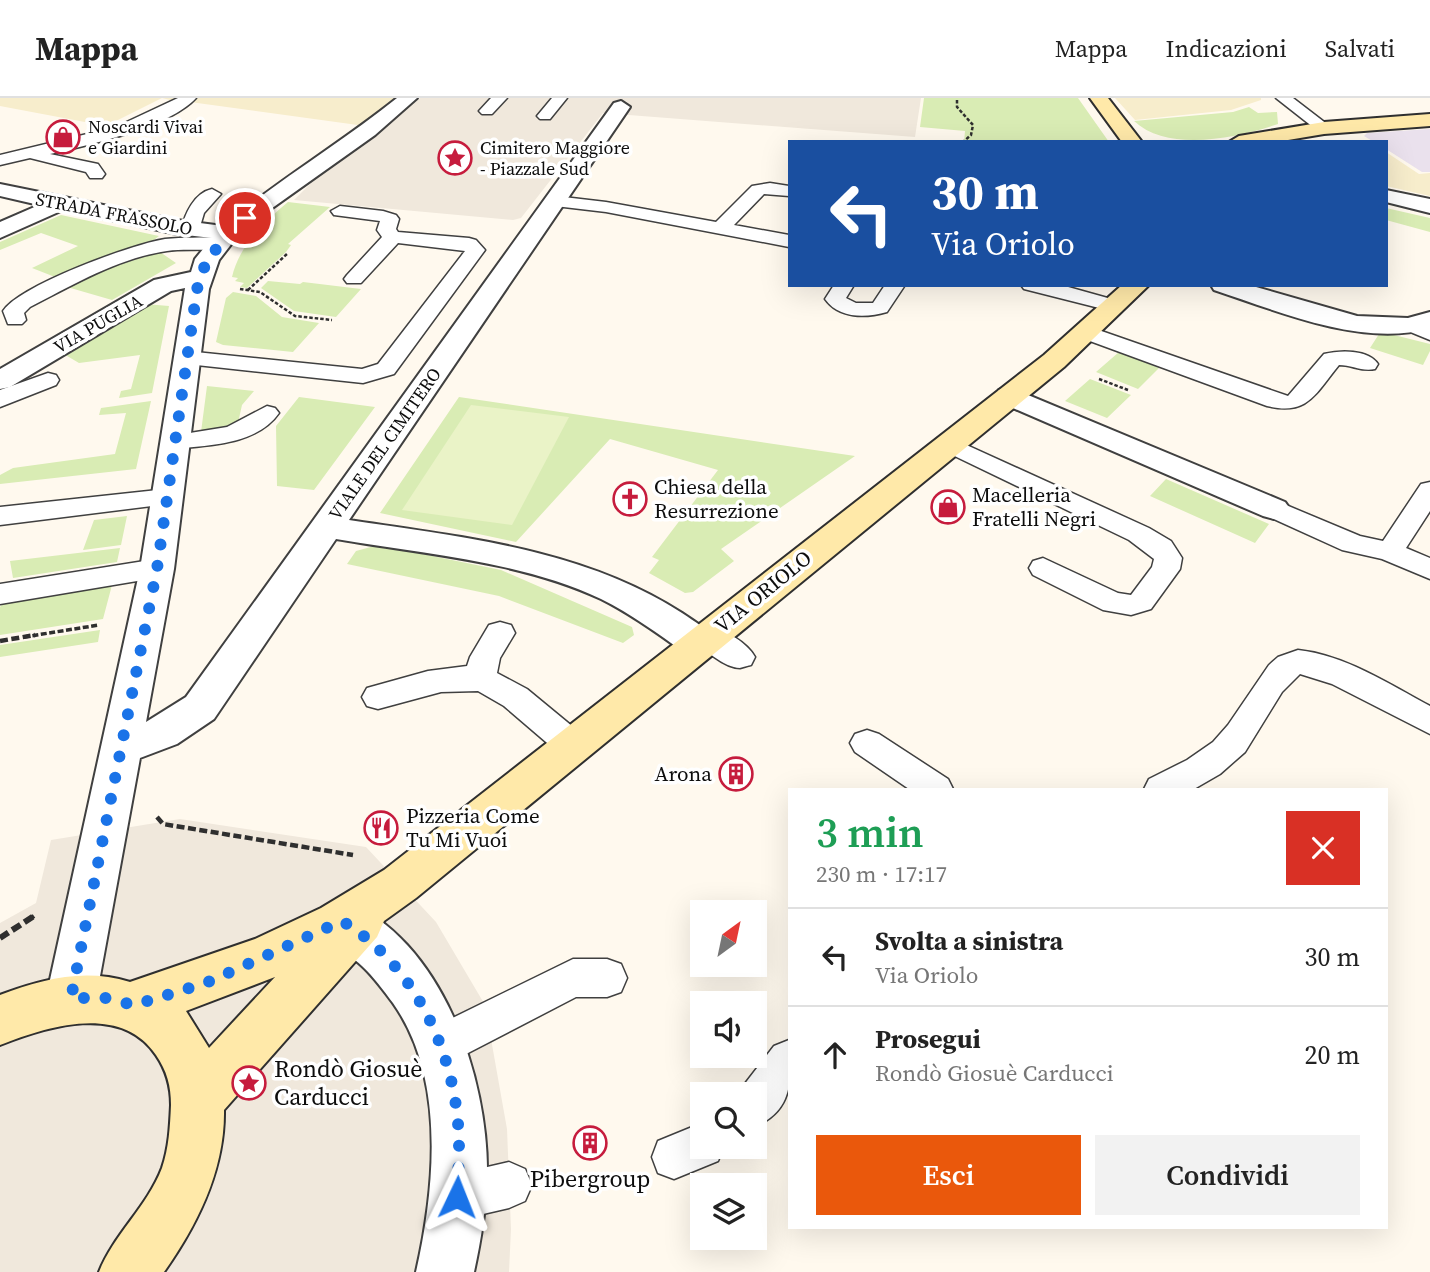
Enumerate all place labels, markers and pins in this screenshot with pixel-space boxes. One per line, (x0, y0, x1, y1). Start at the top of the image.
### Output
place label: Noscardi Vivai e Giardini (88, 114, 203, 160)
shop icon: Noscardi Vivai e Giardini (44, 118, 82, 156)
place label: Cimitero Maggiore - Piazzale Sud (480, 135, 630, 181)
place icon: Cimitero Maggiore - Piazzale Sud (436, 139, 474, 177)
pin (215, 188, 275, 248)
place label: Chiesa della Resurrezione (654, 472, 779, 525)
church icon: Chiesa della Resurrezione (611, 480, 649, 518)
place label: Macelleria Fratelli Negri (972, 480, 1096, 533)
shop icon: Macelleria Fratelli Negri (929, 488, 967, 526)
building icon: Arona (717, 755, 755, 793)
place label: Arona (654, 759, 712, 788)
place label: Pizzeria Come Tu Mi Vuoi (406, 801, 540, 854)
restaurant icon: Pizzeria Come Tu Mi Vuoi (362, 809, 400, 847)
place label: Rondò Giosuè Carducci (274, 1052, 423, 1113)
place icon: Rondò Giosuè Carducci (230, 1064, 268, 1102)
building icon: Pibergroup (571, 1124, 609, 1162)
place label: Pibergroup (530, 1162, 650, 1195)

